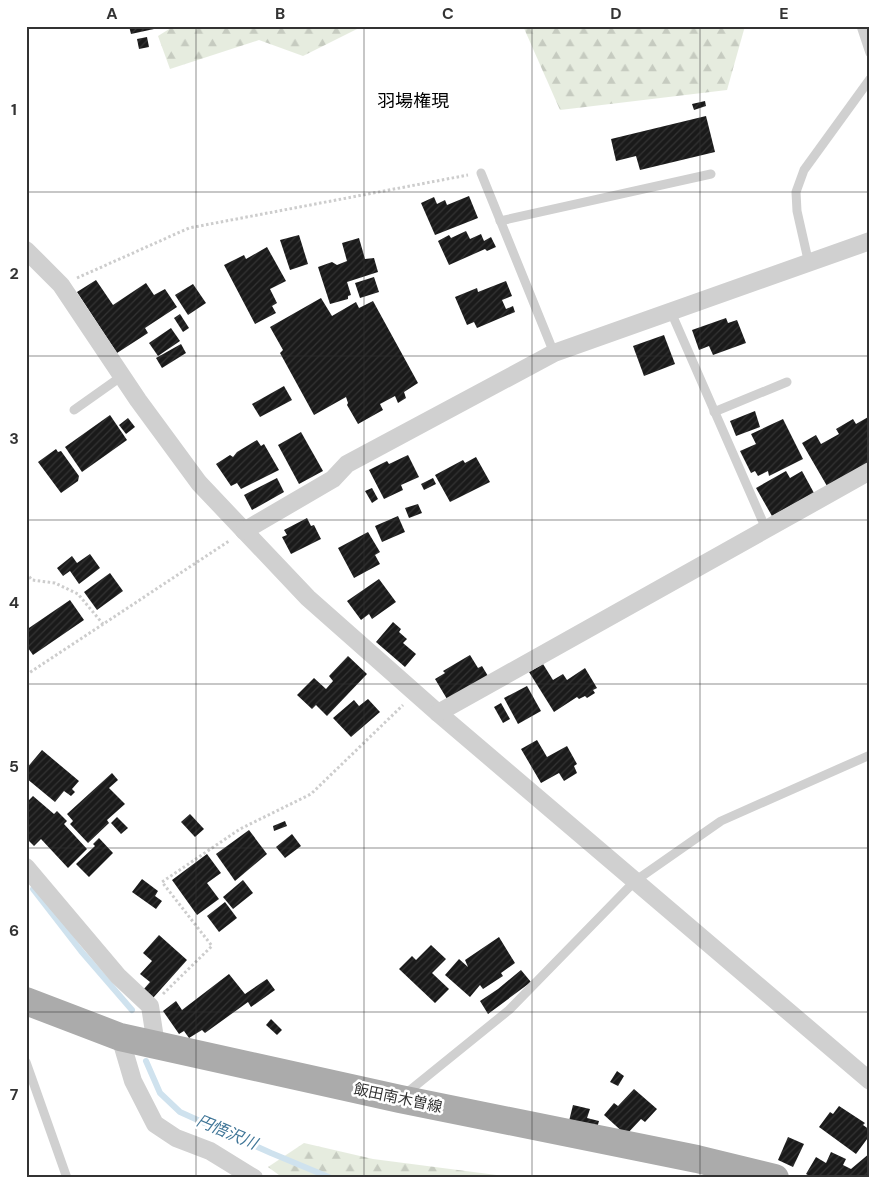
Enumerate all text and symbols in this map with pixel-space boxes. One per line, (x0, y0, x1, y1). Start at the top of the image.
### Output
text: A (106, 3, 118, 24)
text: B (275, 3, 285, 24)
text: C (442, 3, 454, 24)
text: D (610, 3, 622, 24)
text: E (779, 3, 789, 24)
district label: 羽場権現 (377, 89, 449, 113)
text: 1 (11, 99, 17, 120)
text: 2 (9, 263, 19, 284)
text: 3 (9, 428, 19, 449)
text: 4 (9, 592, 19, 613)
text: 5 (9, 756, 19, 777)
text: 6 (9, 920, 19, 941)
street label: 飯田南木曽線 (352, 1079, 444, 1117)
text: 7 (10, 1084, 19, 1105)
water label: 円悟沢川 (193, 1110, 262, 1155)

